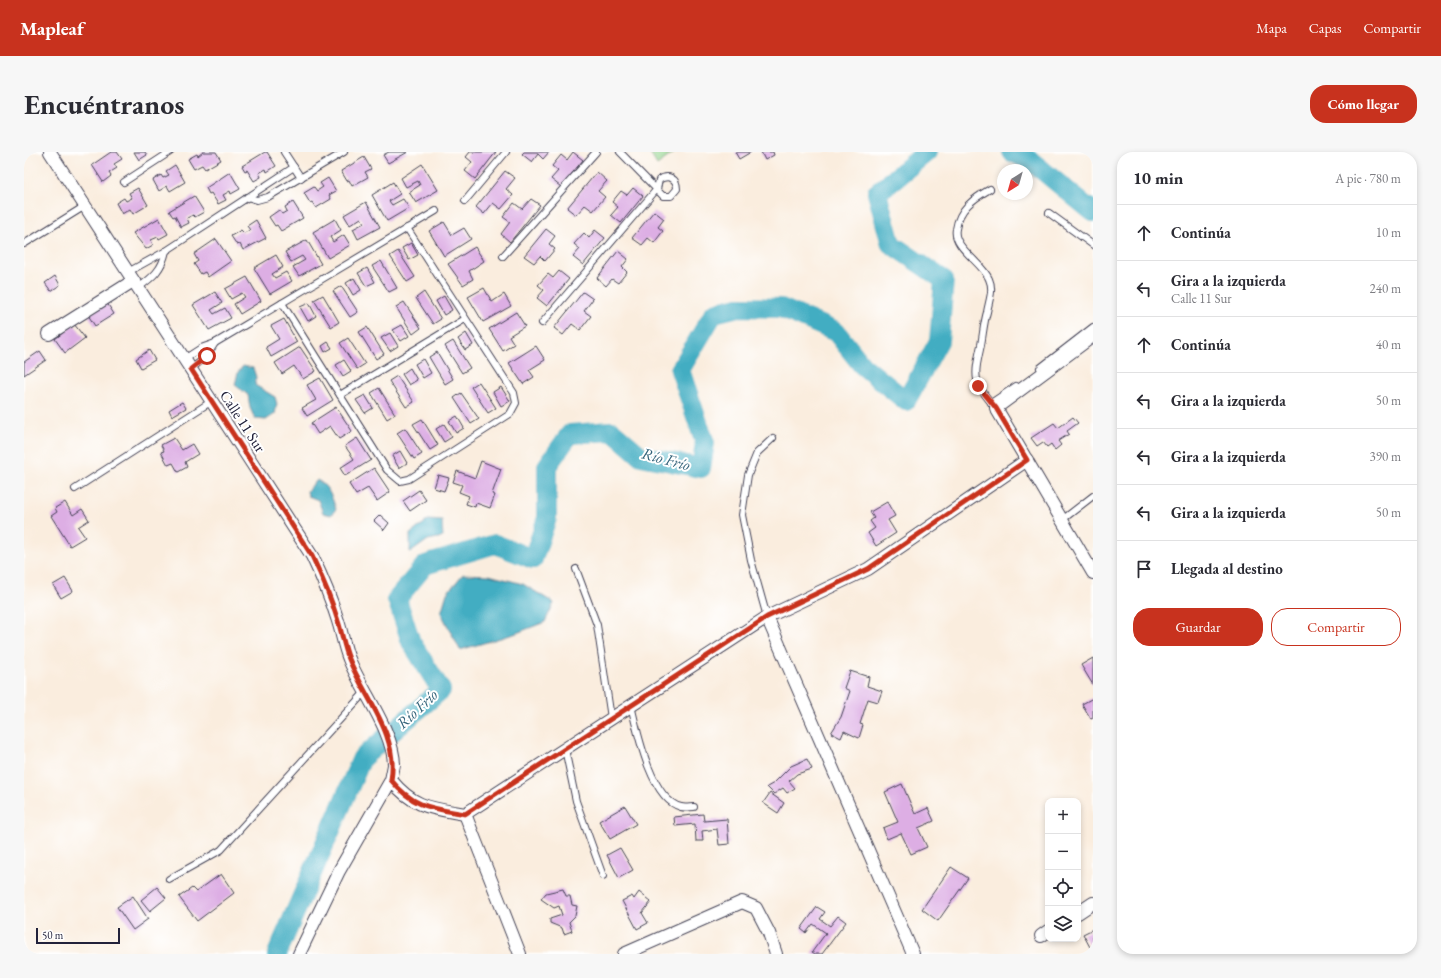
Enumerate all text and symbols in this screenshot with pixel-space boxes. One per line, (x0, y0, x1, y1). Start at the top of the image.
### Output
text: Mapleaf (20, 16, 84, 41)
text: Mapa (1256, 19, 1287, 37)
text: Capas (1309, 19, 1341, 37)
text: Compartir (1363, 19, 1421, 37)
button: Cómo llegar (1310, 85, 1417, 123)
text: Encuéntranos (24, 86, 184, 122)
north arrow (997, 164, 1033, 200)
text: 10 min (1133, 167, 1183, 189)
text: A pie · 780 m (1335, 170, 1401, 187)
icon: ahead (1133, 222, 1155, 244)
text: Continúa (1171, 223, 1231, 242)
text: 10 m (1376, 224, 1401, 241)
text: Gira a la izquierda (1171, 271, 1286, 290)
icon: left (1133, 278, 1155, 300)
text: 240 m (1370, 280, 1401, 297)
text: Calle 11 Sur (1171, 290, 1232, 307)
icon: ahead (1133, 334, 1155, 356)
text: Continúa (1171, 335, 1231, 354)
text: 40 m (1376, 336, 1401, 353)
route start (198, 347, 216, 365)
route end (969, 377, 987, 395)
street label: Calle 11 Sur (216, 386, 270, 456)
icon: left (1133, 390, 1155, 412)
text: Gira a la izquierda (1171, 391, 1286, 410)
text: 50 m (1376, 392, 1401, 409)
water label: Río Frío (639, 442, 693, 476)
icon: left (1133, 446, 1155, 468)
text: Gira a la izquierda (1171, 447, 1286, 466)
text: 390 m (1370, 448, 1401, 465)
icon: left (1133, 502, 1155, 524)
text: Gira a la izquierda (1171, 503, 1286, 522)
text: 50 m (1376, 504, 1401, 521)
icon: arrive (1133, 558, 1155, 580)
text: Llegada al destino (1171, 559, 1283, 578)
button: Guardar (1133, 608, 1263, 646)
button: Compartir (1271, 608, 1401, 646)
water label: Río Frío (392, 684, 442, 734)
map controls (1045, 798, 1081, 942)
button: + (1045, 798, 1081, 834)
button: − (1045, 834, 1081, 870)
button: locate (1045, 870, 1081, 906)
button: layers (1045, 906, 1081, 942)
scale bar (36, 926, 120, 945)
text: 50 m (42, 928, 63, 942)

